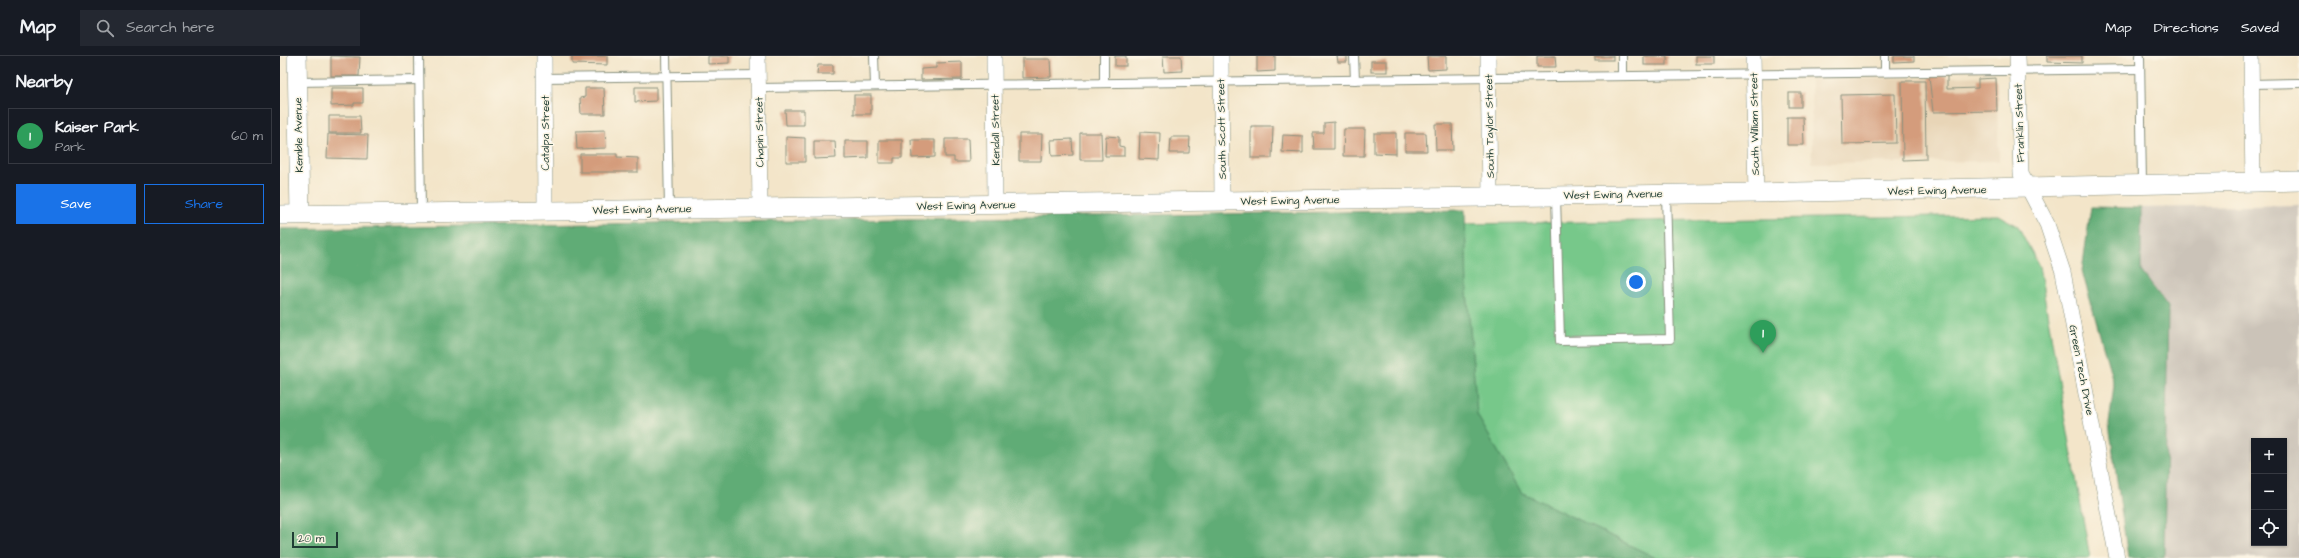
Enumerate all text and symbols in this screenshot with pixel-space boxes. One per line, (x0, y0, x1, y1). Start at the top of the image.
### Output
search box (80, 10, 360, 46)
text: Map (20, 14, 56, 41)
icon: search (94, 17, 116, 39)
text: Search here (126, 17, 215, 38)
text: Map (2105, 18, 2132, 38)
text: Directions (2154, 18, 2219, 38)
text: Saved (2241, 18, 2279, 38)
text: Nearby (16, 70, 73, 94)
street label: South William Street (1746, 72, 1763, 176)
street label: South Taylor Street (1481, 73, 1499, 178)
street label: South Scott Street (1213, 78, 1230, 179)
street label: Franklin Street (2011, 83, 2028, 163)
street label: Kendall Street (987, 94, 1004, 166)
street label: Catalpa Street (538, 95, 553, 171)
street label: Chapin Street (751, 96, 768, 167)
street label: Kemble Avenue (290, 97, 307, 173)
text: Kaiser Park (55, 117, 139, 138)
text: 1 (29, 127, 31, 145)
text: 60 m (231, 127, 263, 145)
text: Park (55, 138, 85, 156)
street label: West Ewing Avenue (1887, 182, 1987, 200)
button: Save (16, 184, 136, 224)
button: Share (144, 184, 264, 224)
street label: West Ewing Avenue (1563, 186, 1663, 204)
street label: West Ewing Avenue (1240, 192, 1340, 210)
street label: West Ewing Avenue (916, 197, 1016, 215)
street label: West Ewing Avenue (592, 201, 692, 219)
your location (1626, 272, 1646, 292)
pin: 1 (1750, 320, 1776, 353)
street label: Green Tech Drive (2065, 324, 2098, 417)
map controls (2251, 438, 2287, 546)
button: + (2251, 438, 2287, 474)
button: − (2251, 474, 2287, 510)
button: locate (2251, 510, 2287, 546)
scale bar (292, 530, 338, 549)
text: 20 m (298, 531, 324, 546)

